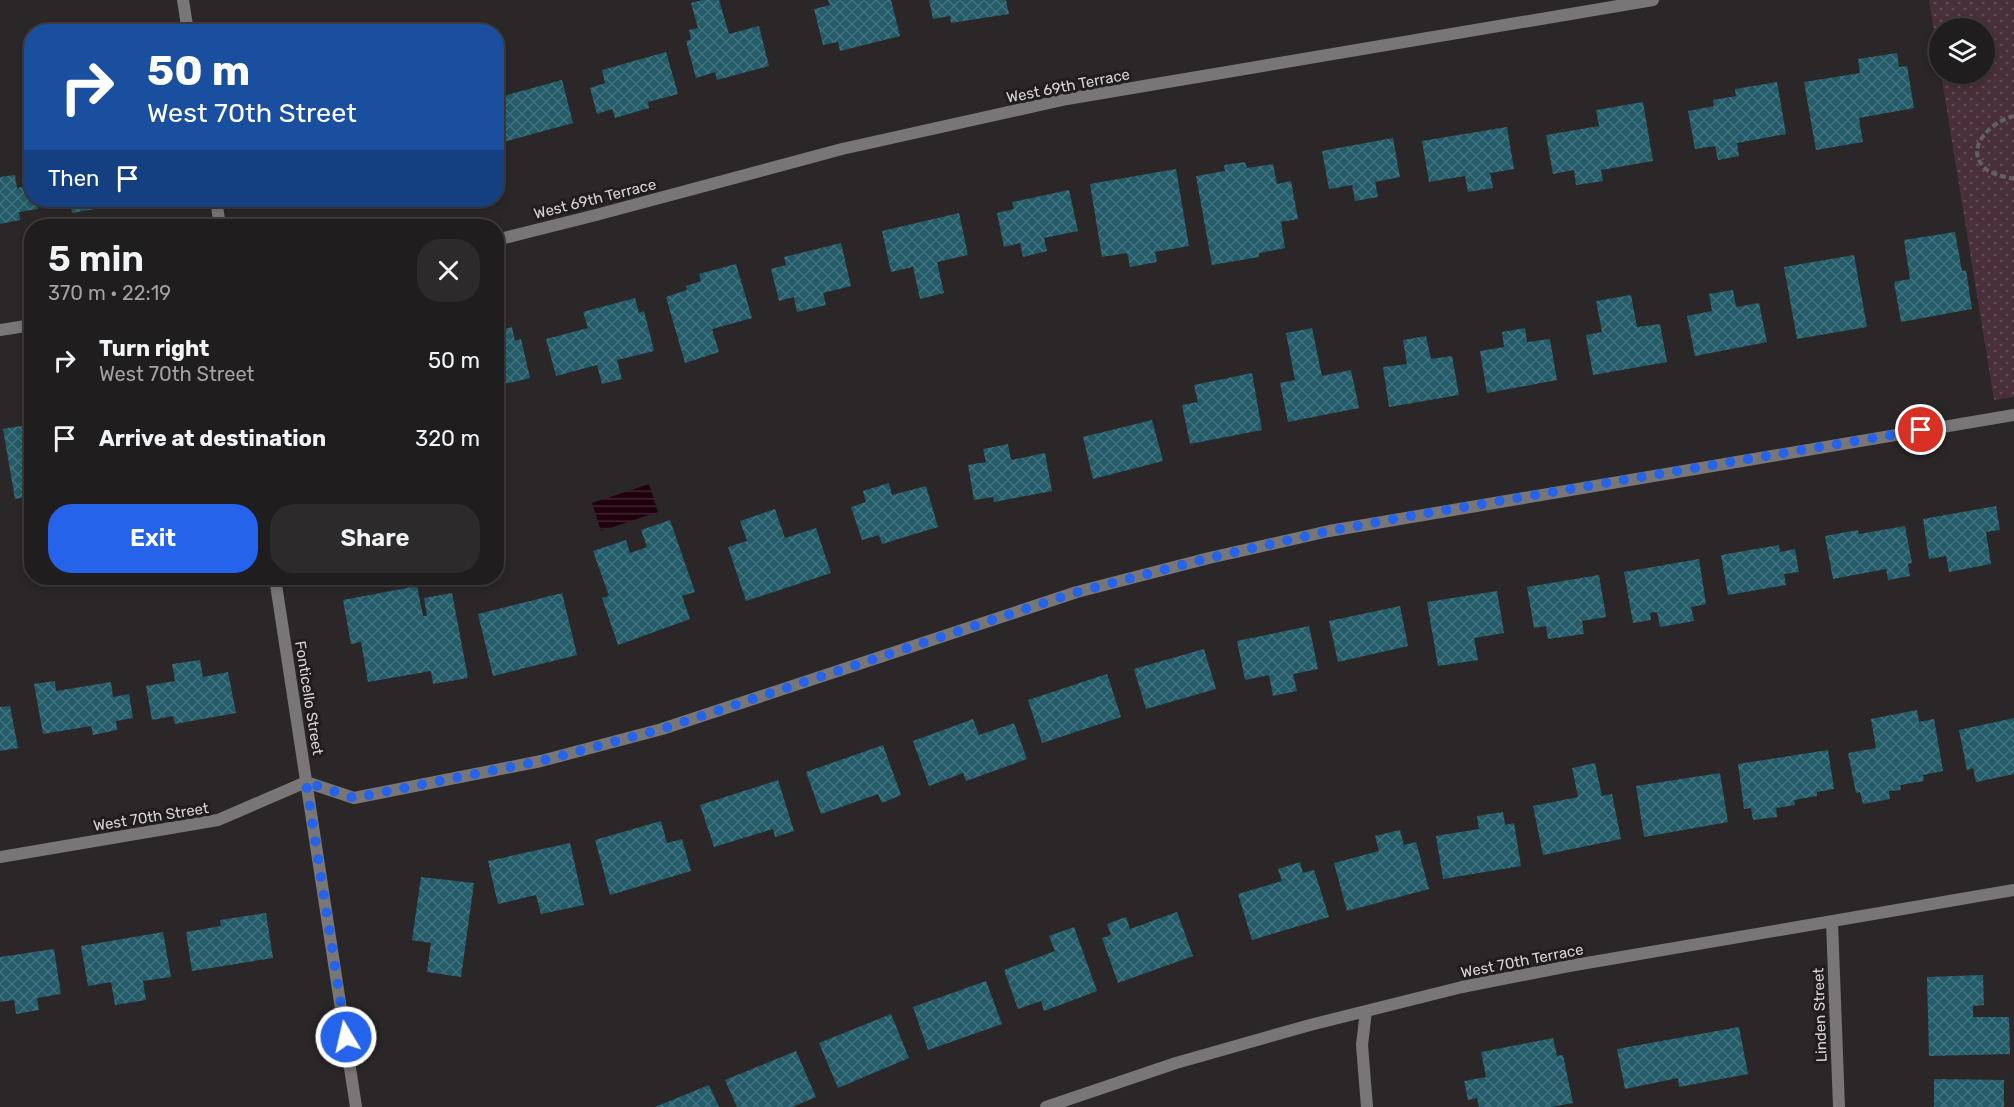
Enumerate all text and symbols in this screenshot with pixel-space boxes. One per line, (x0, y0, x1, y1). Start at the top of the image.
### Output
map controls (1929, 18, 1995, 84)
button: layers (1929, 18, 1995, 84)
text: 50 m (147, 46, 250, 96)
icon: right (48, 48, 126, 126)
street label: West 69th Terrace (1005, 65, 1131, 107)
text: West 70th Street (147, 97, 357, 129)
icon: arrive (111, 162, 144, 195)
text: Then (48, 165, 99, 192)
street label: West 69th Terrace (532, 175, 658, 223)
text: 5 min (48, 237, 144, 280)
button: close (417, 239, 480, 302)
text: 370 m · 22:19 (48, 281, 171, 305)
text: Turn right (99, 335, 209, 362)
icon: right (48, 344, 81, 377)
text: 50 m (428, 347, 480, 374)
text: West 70th Street (99, 362, 254, 386)
pin (1895, 404, 1946, 455)
icon: arrive (1904, 413, 1937, 446)
icon: arrive (48, 422, 81, 455)
text: Arrive at destination (99, 425, 326, 452)
text: 320 m (415, 425, 480, 452)
button: Exit (48, 504, 258, 573)
button: Share (270, 504, 480, 573)
street label: Fonticello Street (291, 640, 327, 756)
street label: West 70th Street (92, 799, 210, 835)
street label: West 70th Terrace (1459, 940, 1585, 982)
street label: Linden Street (1809, 967, 1831, 1063)
position arrow (314, 1005, 378, 1069)

